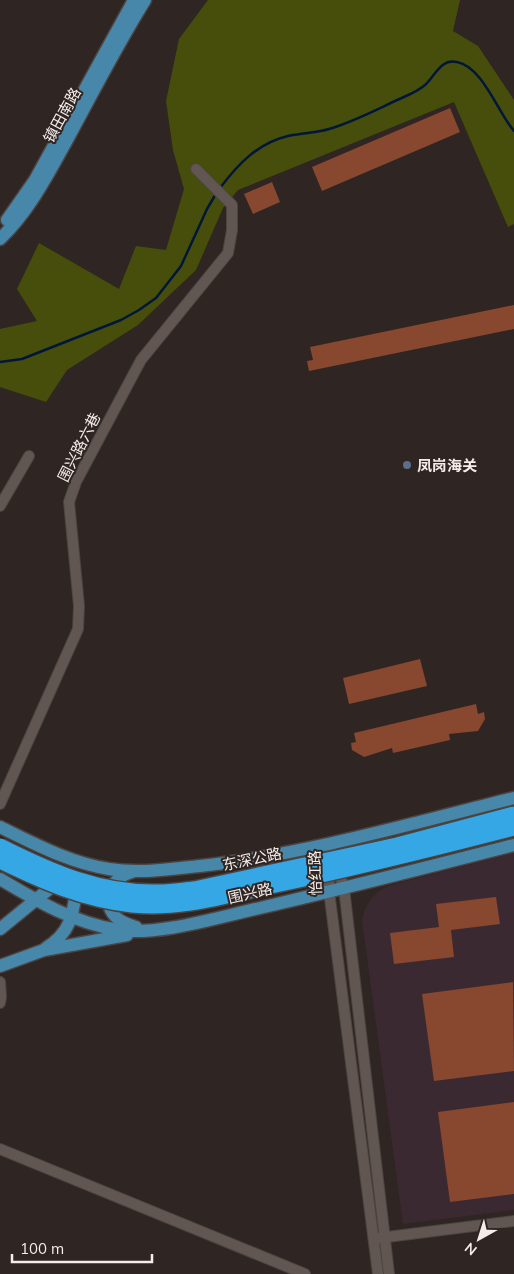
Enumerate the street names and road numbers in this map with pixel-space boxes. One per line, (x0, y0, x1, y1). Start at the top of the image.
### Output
street label: 镇田南路 (39, 84, 85, 146)
street label: 围兴路六巷 (54, 409, 104, 485)
street label: 东深公路 (221, 843, 283, 875)
street label: 怡红路 (305, 850, 325, 896)
street label: 围兴路 (226, 879, 274, 907)

